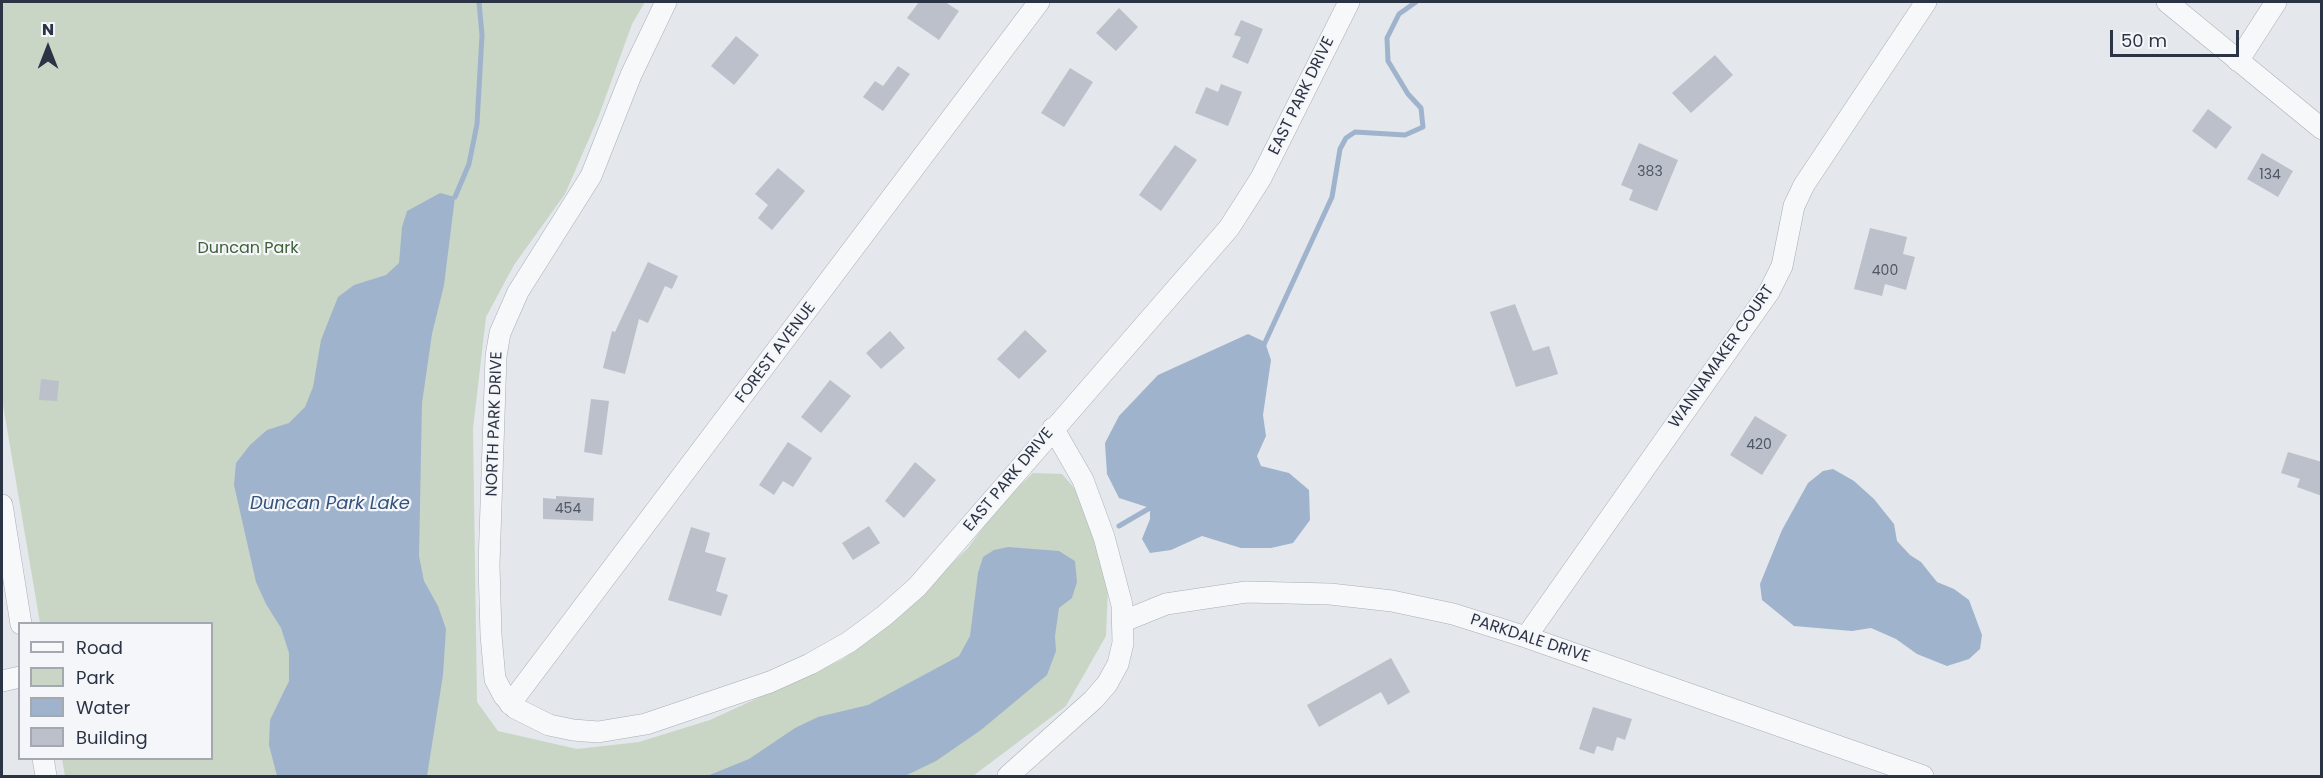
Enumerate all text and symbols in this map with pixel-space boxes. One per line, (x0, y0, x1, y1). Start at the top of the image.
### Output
north arrow (18, 18, 78, 78)
text: N (42, 18, 54, 41)
scale bar (2113, 18, 2242, 56)
text: 50 m (2121, 28, 2167, 53)
street label: EAST PARK DRIVE (1265, 34, 1339, 158)
house number: 383 (1637, 164, 1663, 180)
house number: 134 (2259, 167, 2281, 183)
park label: Duncan Park (197, 239, 299, 259)
house number: 400 (1872, 263, 1898, 279)
street label: WANNAMAKER COURT (1665, 282, 1779, 432)
street label: FOREST AVENUE (732, 299, 820, 407)
street label: NORTH PARK DRIVE (483, 351, 507, 497)
street label: EAST PARK DRIVE (960, 424, 1058, 536)
house number: 420 (1746, 437, 1772, 453)
water label: Duncan Park Lake (250, 493, 410, 515)
house number: 454 (555, 501, 581, 517)
street label: PARKDALE DRIVE (1468, 611, 1592, 667)
legend (18, 622, 213, 760)
text: Road (76, 635, 123, 660)
text: Park (76, 665, 115, 690)
text: Water (76, 695, 130, 720)
text: Building (76, 725, 148, 750)

